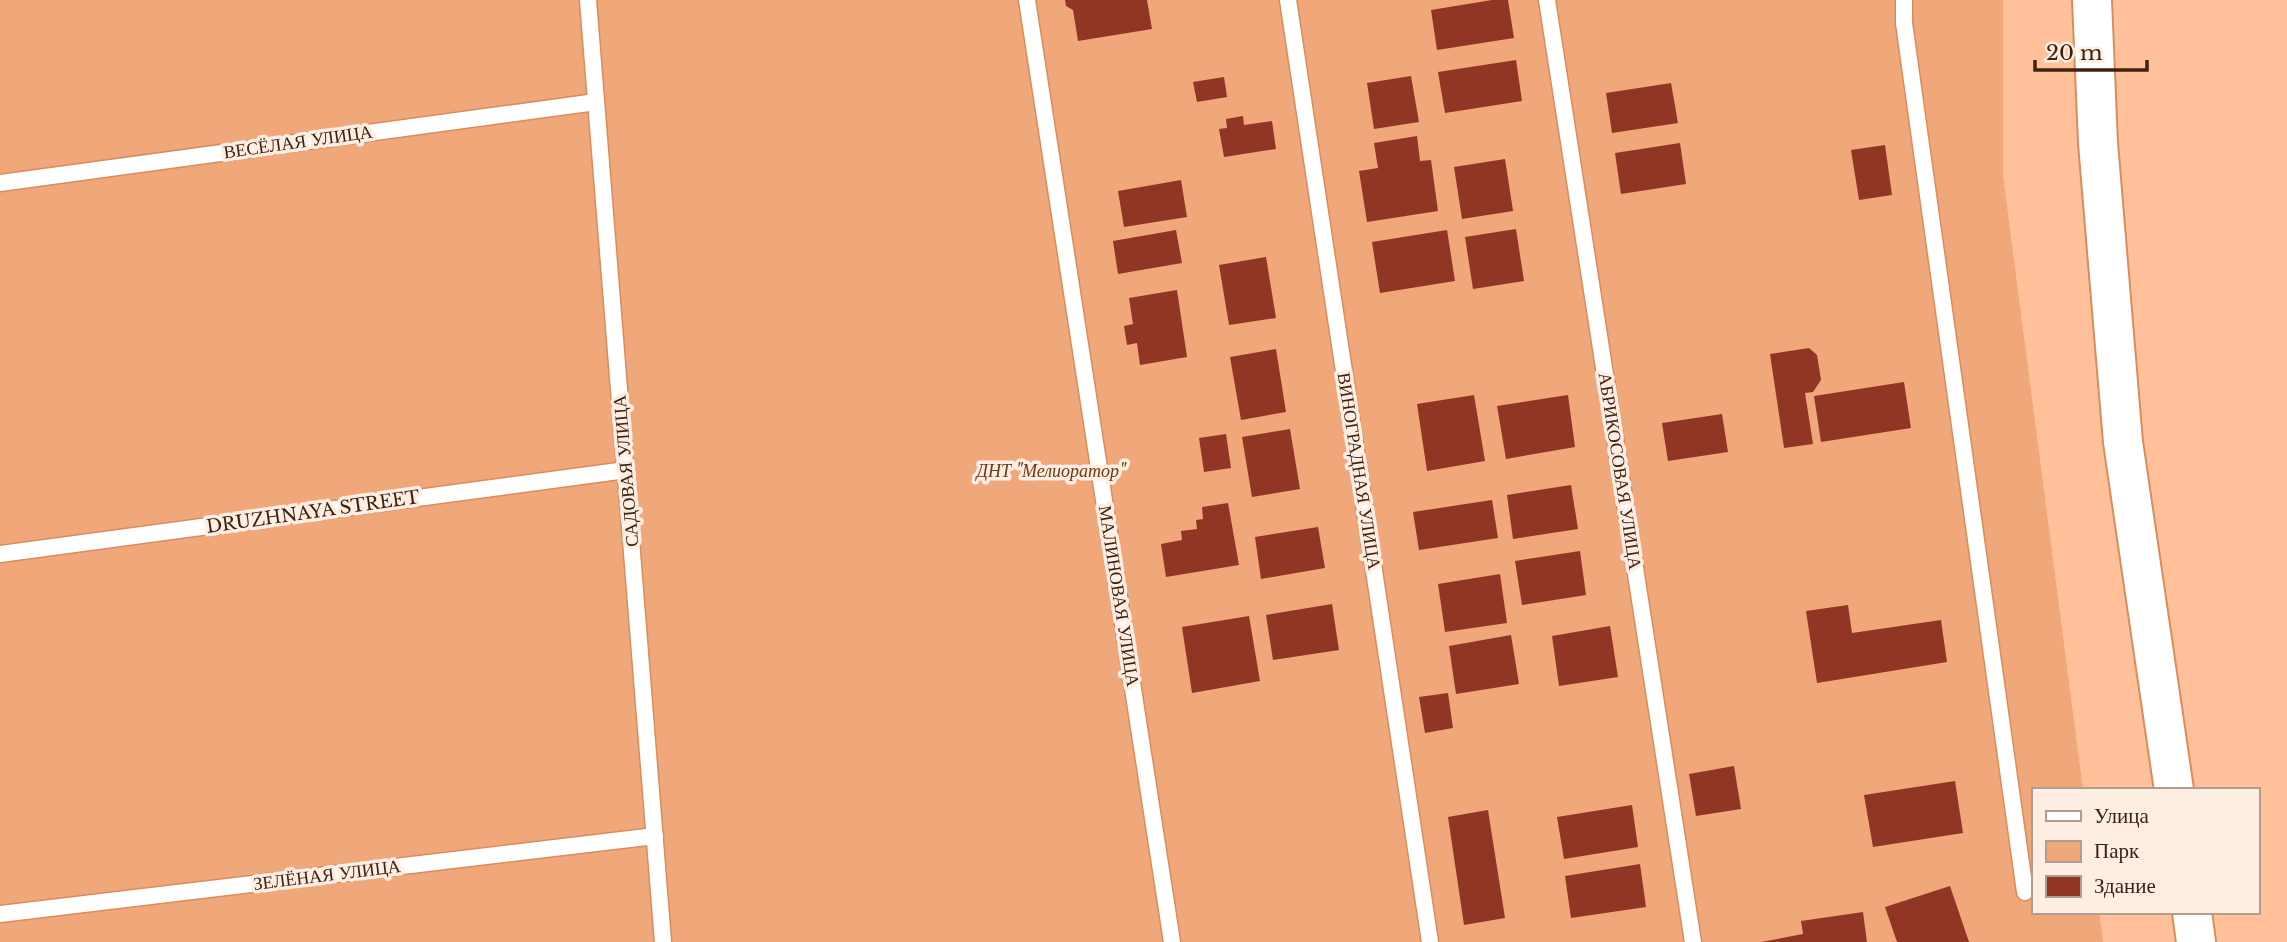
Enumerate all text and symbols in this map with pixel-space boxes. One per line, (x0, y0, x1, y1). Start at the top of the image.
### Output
scale bar (2035, 28, 2147, 72)
text: 20 m (2046, 40, 2103, 66)
street label: ВЕСЁЛАЯ УЛИЦА (222, 121, 374, 163)
street label: ВИНОГРАДНАЯ УЛИЦА (1333, 371, 1385, 571)
street label: АБРИКОСОВАЯ УЛИЦА (1594, 371, 1646, 571)
street label: САДОВАЯ УЛИЦА (608, 394, 644, 548)
park label: ДНТ "Мелиоратор" (974, 460, 1127, 482)
street label: DRUZHNAYA STREET (205, 486, 422, 538)
street label: МАЛИНОВАЯ УЛИЦА (1094, 504, 1144, 688)
legend (2032, 788, 2259, 914)
text: Улица (2094, 803, 2149, 829)
text: Парк (2094, 838, 2140, 864)
street label: ЗЕЛЁНАЯ УЛИЦА (252, 855, 402, 895)
text: Здание (2094, 873, 2156, 899)

